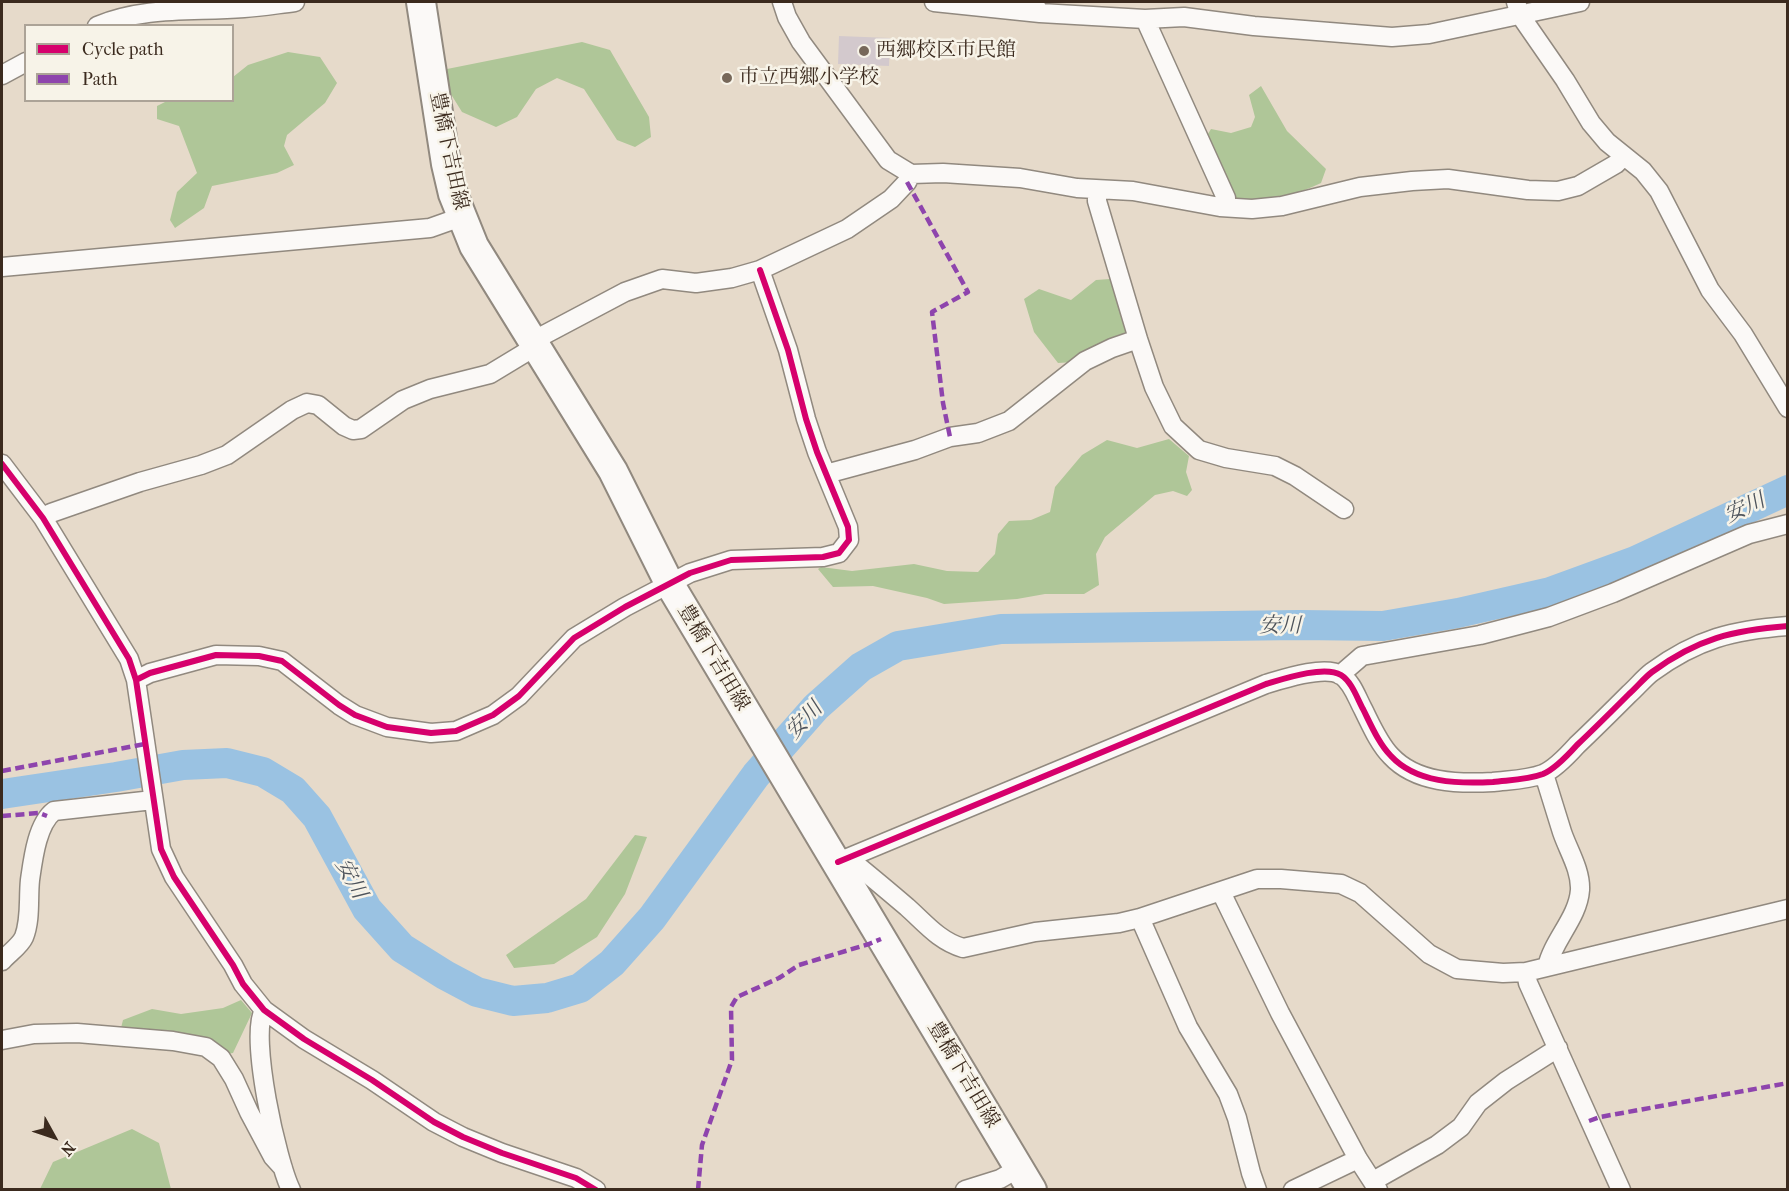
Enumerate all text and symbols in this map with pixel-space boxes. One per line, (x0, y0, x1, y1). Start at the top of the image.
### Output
legend (24, 24, 234, 102)
text: Cycle path (82, 39, 163, 60)
place label: 西郷校区市民館 (876, 39, 1016, 63)
marker: 西郷校区市民館 (857, 44, 871, 58)
place label: 市立西郷小学校 (739, 66, 879, 90)
text: Path (82, 69, 118, 90)
marker: 市立西郷小学校 (720, 71, 734, 85)
street label: 豊橋下吉田線 (424, 90, 472, 212)
water label: 安川 (1721, 489, 1769, 529)
street label: 豊橋下吉田線 (672, 600, 754, 716)
water label: 安川 (1259, 614, 1301, 640)
water label: 安川 (781, 697, 829, 745)
water label: 安川 (329, 855, 371, 903)
street label: 豊橋下吉田線 (922, 1017, 1004, 1133)
north arrow (24, 1107, 84, 1167)
text: N (57, 1138, 79, 1160)

